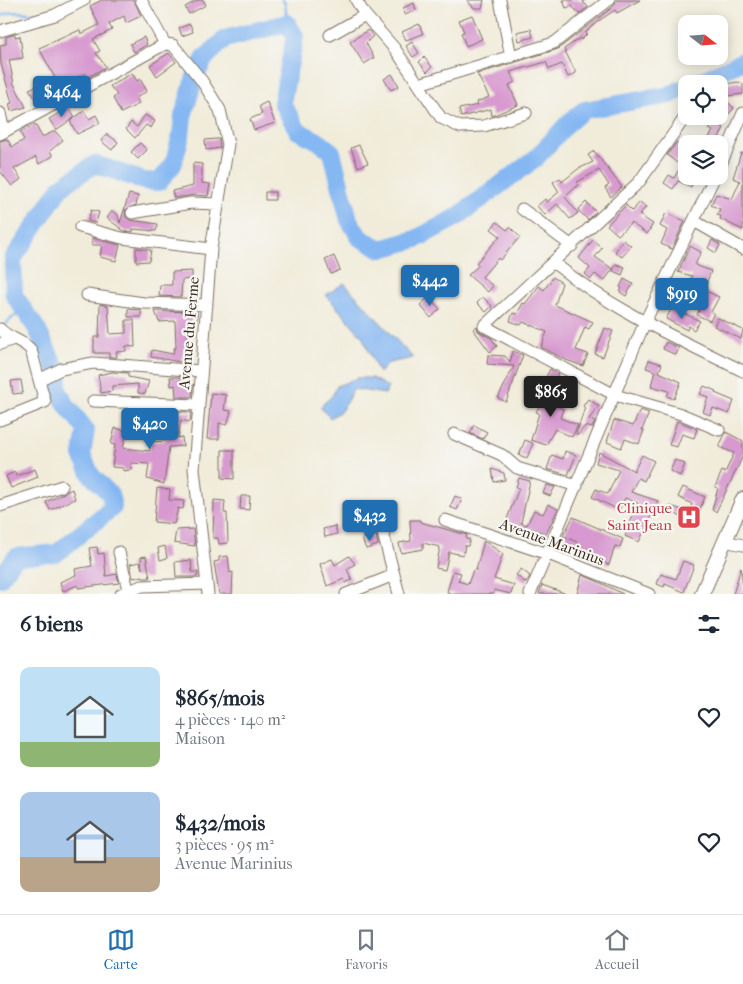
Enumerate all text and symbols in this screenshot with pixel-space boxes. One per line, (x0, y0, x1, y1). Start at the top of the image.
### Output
north arrow (678, 15, 728, 65)
map controls (678, 15, 728, 185)
button: locate (678, 75, 728, 125)
pin: $464 (32, 76, 92, 118)
text: $464 (44, 82, 80, 101)
button: layers (678, 135, 728, 185)
pin: $442 (400, 264, 460, 307)
text: $442 (412, 271, 448, 290)
street label: Avenue du Ferme (175, 275, 203, 391)
pin: $919 (652, 278, 712, 320)
text: $919 (666, 284, 698, 303)
pin: $865 (521, 376, 581, 418)
text: $865 (535, 382, 567, 401)
pin: $420 (120, 408, 180, 450)
text: $420 (132, 414, 168, 433)
place label: Clinique Saint Jean (607, 499, 673, 534)
pin: $432 (340, 500, 400, 542)
hospital icon: Clinique Saint Jean (676, 504, 702, 530)
text: $432 (353, 506, 387, 525)
street label: Avenue Marinius (496, 514, 607, 569)
icon: filters (695, 610, 723, 638)
text: 6 biens (20, 612, 83, 636)
text: $865/mois (175, 686, 265, 710)
icon: home (60, 687, 120, 747)
icon: heart (695, 703, 723, 731)
text: 4 pièces · 140 m² (175, 710, 285, 729)
text: Maison (175, 729, 225, 748)
text: $432/mois (175, 811, 265, 835)
icon: home (60, 812, 120, 872)
icon: heart (695, 828, 723, 856)
text: 3 pièces · 95 m² (175, 835, 274, 854)
text: Avenue Marinius (175, 854, 292, 873)
tab: Carte (104, 926, 138, 973)
tab: Favoris (345, 926, 388, 973)
tab: Accueil (595, 926, 639, 973)

